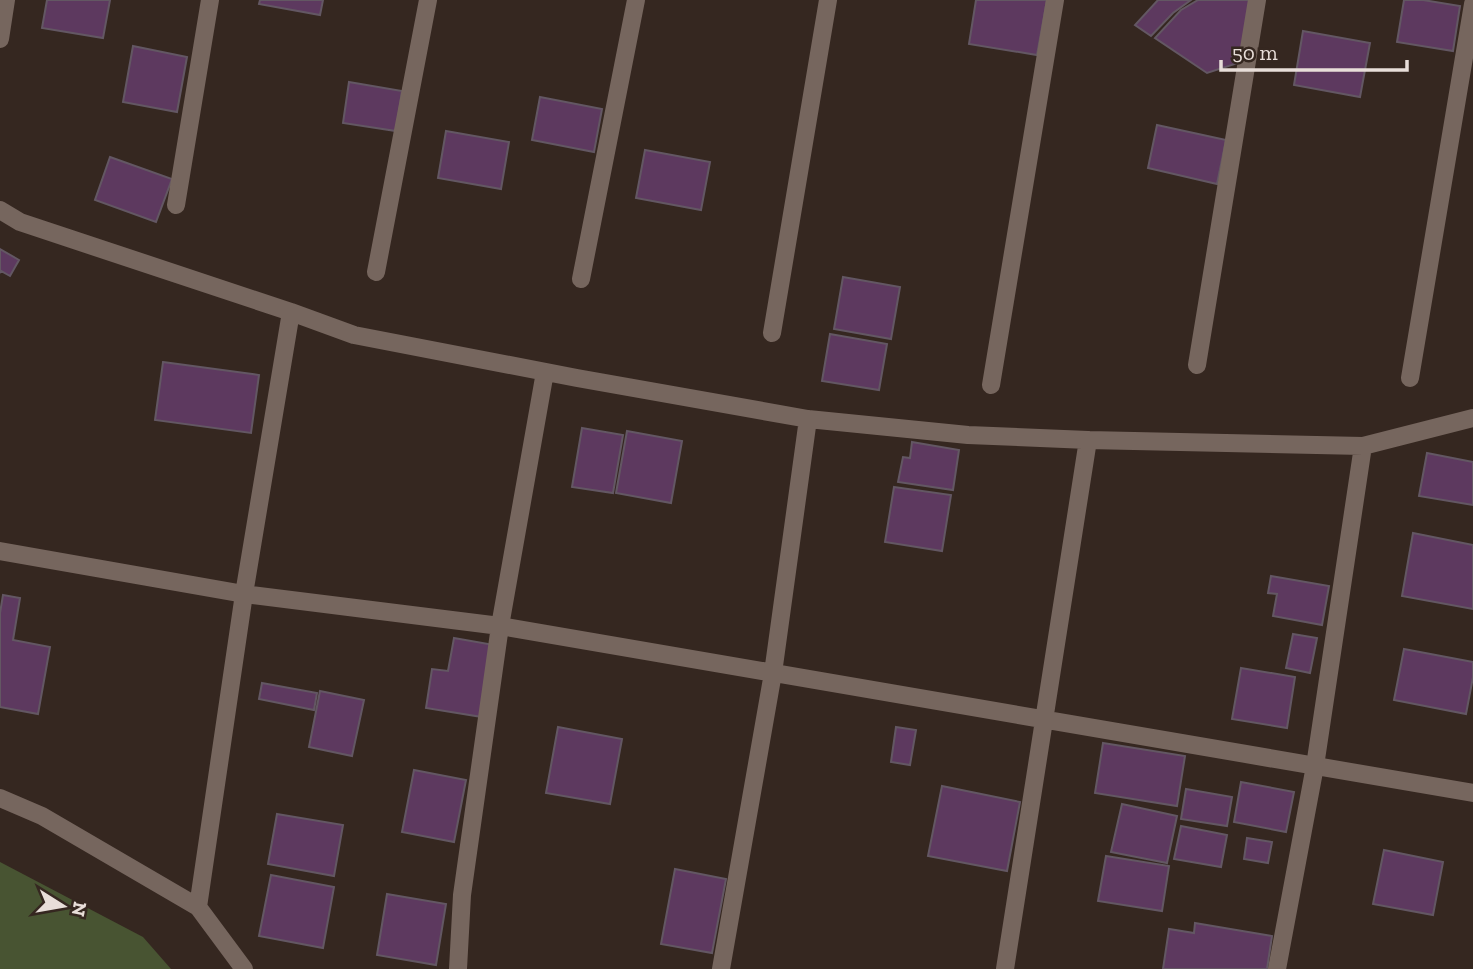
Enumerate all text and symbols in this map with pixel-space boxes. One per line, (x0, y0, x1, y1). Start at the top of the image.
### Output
scale bar (1221, 28, 1406, 72)
text: 50 m (1232, 40, 1278, 65)
north arrow (28, 871, 98, 941)
text: N (67, 900, 92, 918)

